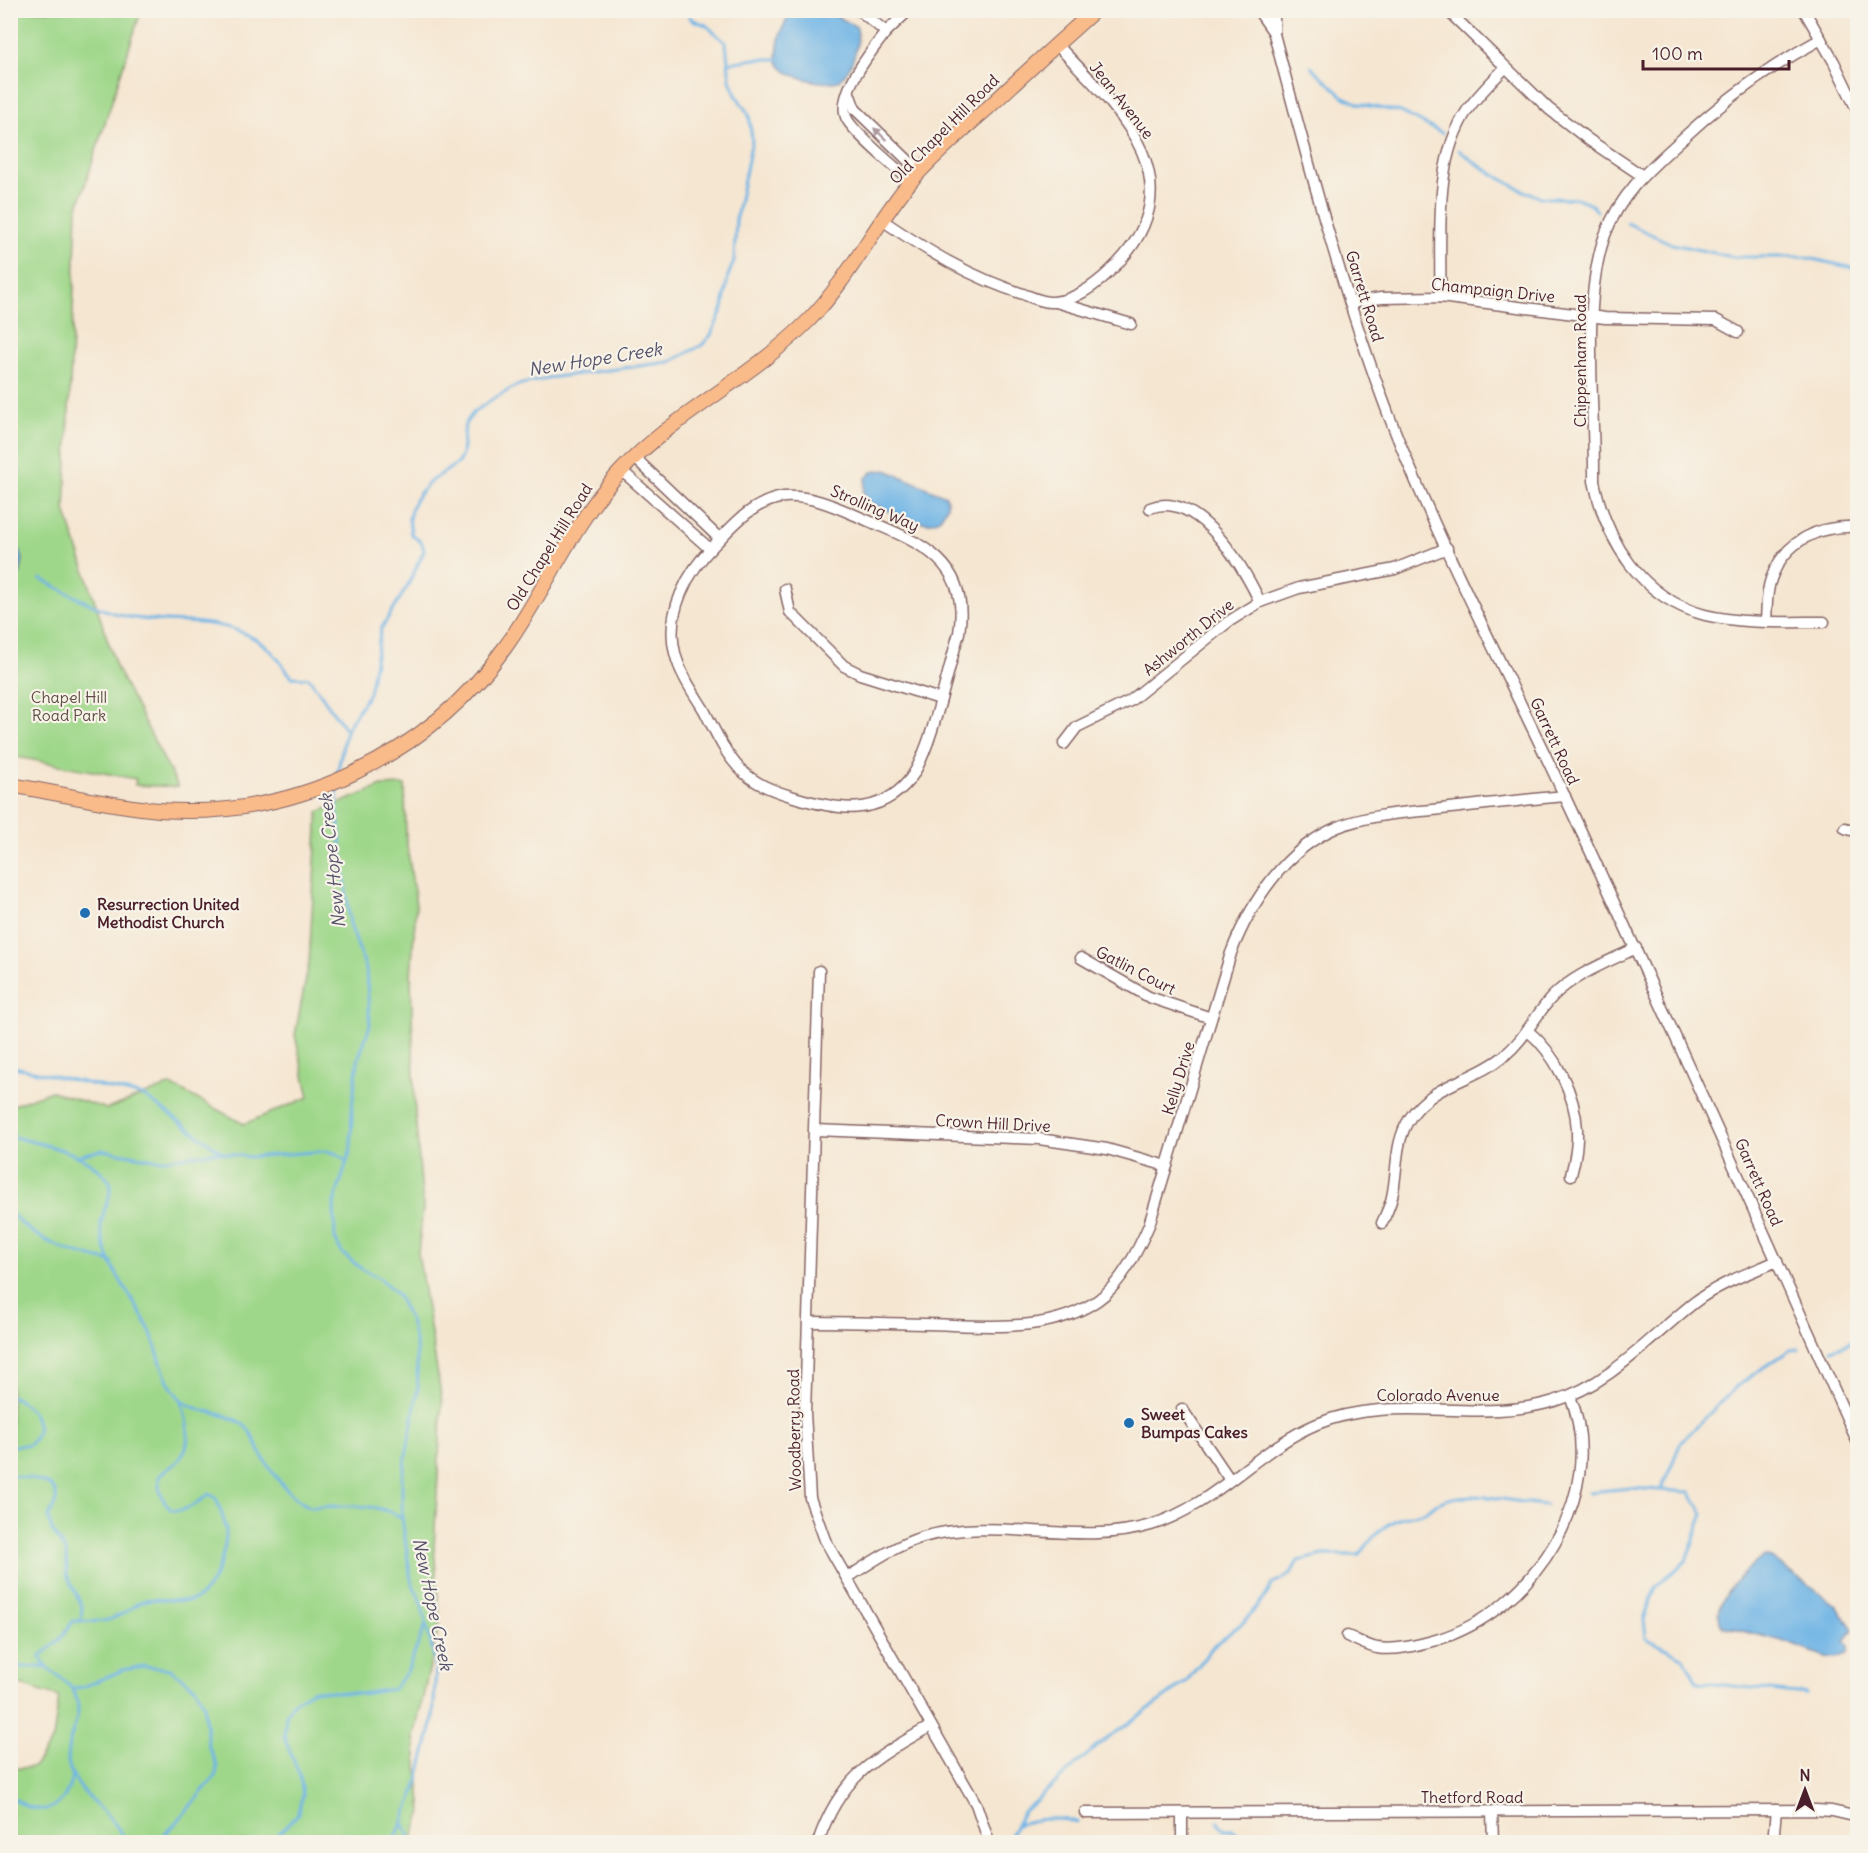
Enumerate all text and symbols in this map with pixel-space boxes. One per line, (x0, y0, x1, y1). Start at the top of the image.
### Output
scale bar (1643, 33, 1788, 71)
text: 100 m (1652, 42, 1703, 65)
street label: Jean Avenue (1086, 57, 1158, 143)
street label: Old Chapel Hill Road (885, 70, 1003, 188)
one-way arrow (873, 128, 887, 142)
street label: Garrett Road (1342, 248, 1388, 344)
street label: Champaign Drive (1430, 274, 1556, 306)
street label: Chippenham Road (1570, 294, 1590, 428)
water label: New Hope Creek (527, 337, 665, 381)
street label: Old Chapel Hill Road (502, 479, 596, 615)
street label: Strolling Way (828, 480, 922, 536)
street label: Ashworth Drive (1139, 594, 1237, 680)
park label: Chapel Hill Road Park (31, 687, 107, 725)
street label: Garrett Road (1526, 694, 1584, 788)
water label: New Hope Creek (313, 791, 350, 929)
place label: Resurrection United Methodist Church (97, 894, 240, 932)
marker: Resurrection United Methodist Church (78, 906, 92, 920)
street label: Gatlin Court (1093, 941, 1180, 999)
street label: Kelly Drive (1157, 1039, 1199, 1117)
street label: Crown Hill Drive (935, 1110, 1051, 1136)
street label: Garrett Road (1731, 1135, 1787, 1229)
street label: Woodberry Road (783, 1369, 805, 1491)
street label: Colorado Avenue (1376, 1385, 1500, 1405)
place label: Sweet Bumpas Cakes (1141, 1404, 1248, 1443)
marker: Sweet Bumpas Cakes (1122, 1416, 1136, 1430)
water label: New Hope Creek (408, 1536, 459, 1674)
north arrow (1775, 1760, 1835, 1820)
text: N (1799, 1765, 1811, 1785)
street label: Thetford Road (1421, 1787, 1523, 1807)

